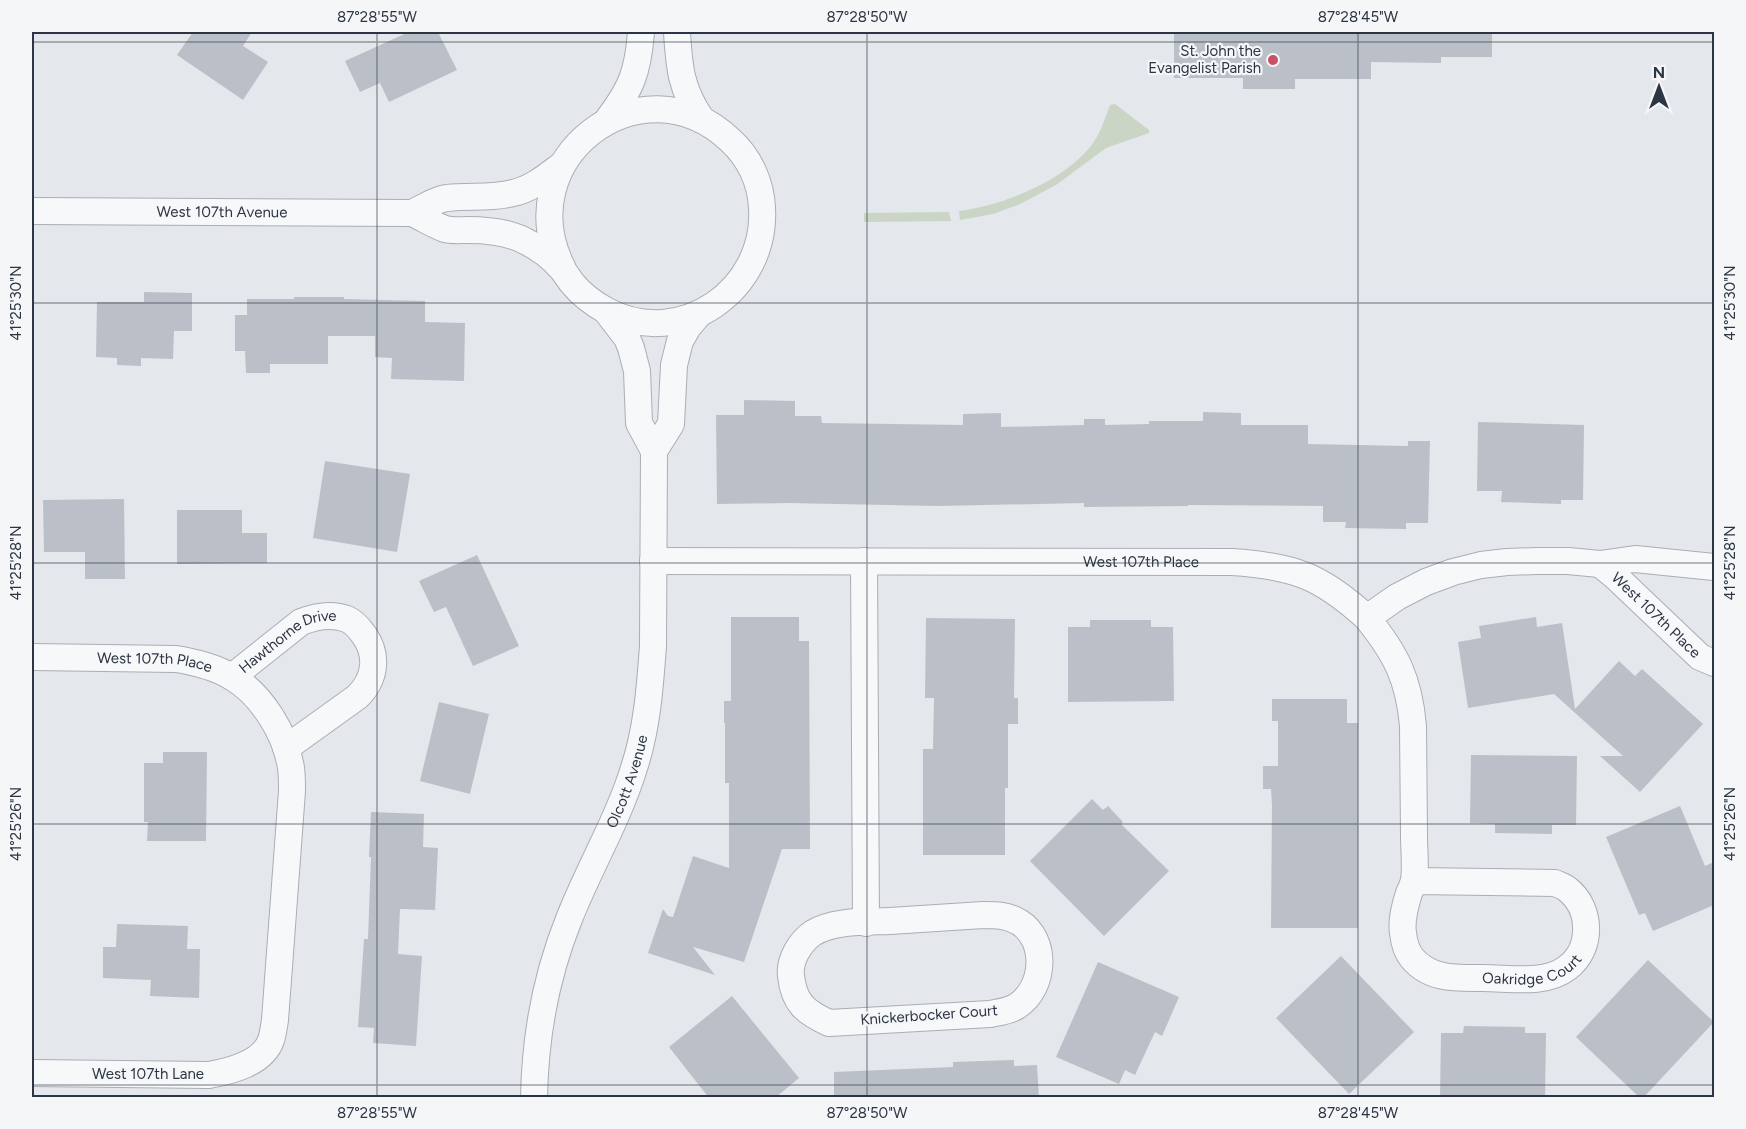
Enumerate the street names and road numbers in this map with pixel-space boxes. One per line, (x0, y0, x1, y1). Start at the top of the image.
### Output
street label: West 107th Avenue (157, 203, 287, 221)
street label: West 107th Place (1083, 553, 1199, 571)
street label: West 107th Place (1608, 569, 1704, 662)
street label: Hawthorne Drive (235, 607, 337, 677)
street label: West 107th Place (97, 649, 215, 676)
street label: Olcott Avenue (603, 733, 651, 831)
street label: Oakridge Court (1482, 951, 1586, 988)
street label: Knickerbocker Court (860, 1001, 999, 1029)
street label: West 107th Lane (92, 1065, 204, 1083)

